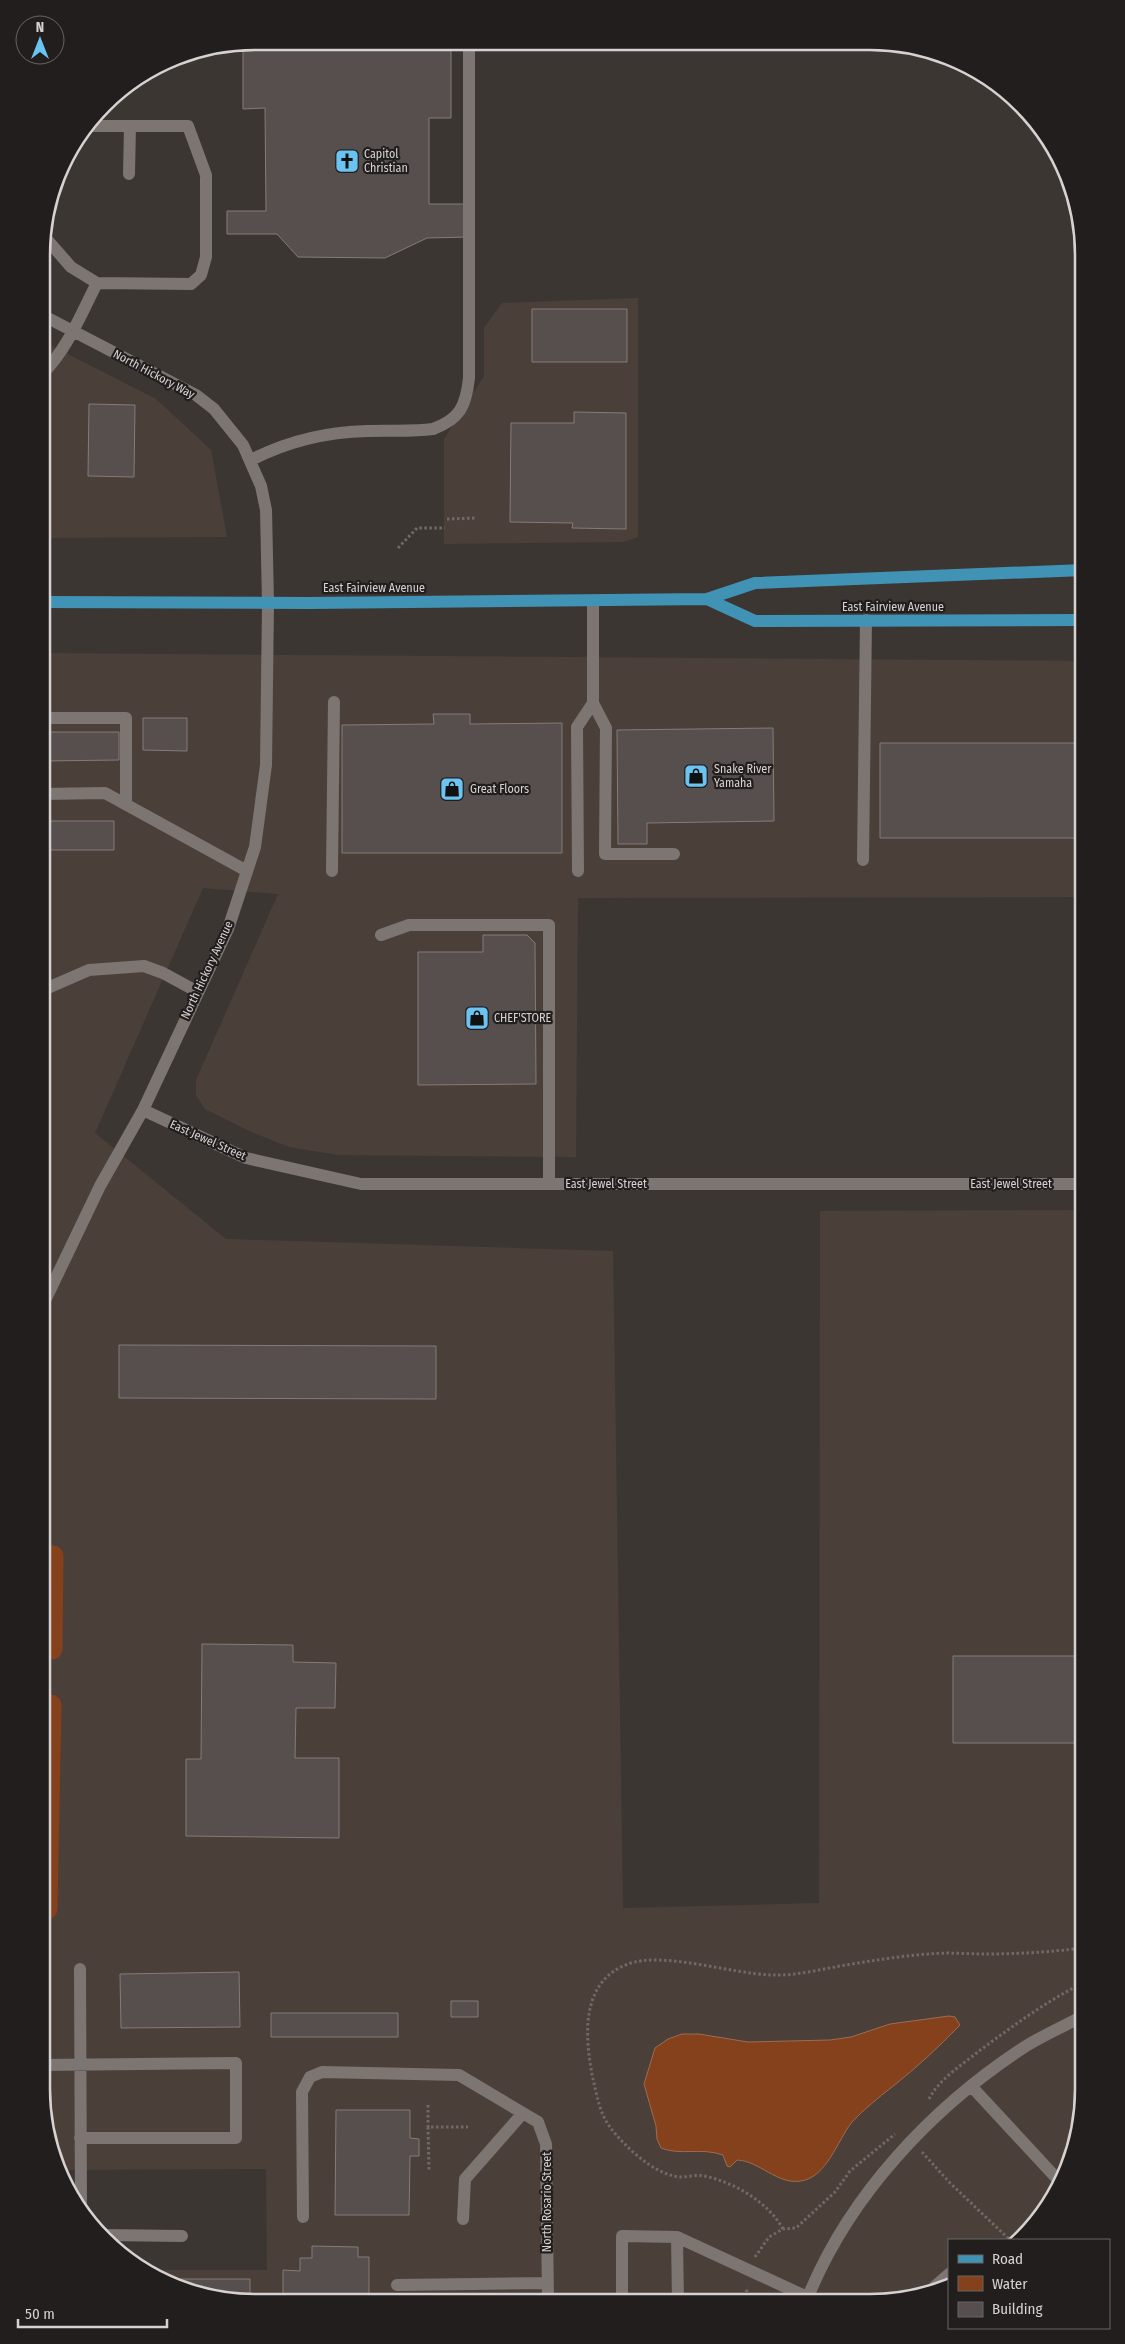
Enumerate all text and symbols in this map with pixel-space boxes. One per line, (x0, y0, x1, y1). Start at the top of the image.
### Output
north arrow (15, 15, 65, 65)
text: N (36, 19, 44, 36)
place label: Capitol Christian (364, 147, 408, 175)
church icon: Capitol Christian (334, 148, 360, 174)
street label: North Hickory Way (111, 347, 198, 402)
street label: East Fairview Avenue (323, 581, 425, 595)
street label: East Fairview Avenue (842, 600, 944, 614)
place label: Snake River Yamaha (714, 762, 772, 790)
shop icon: Snake River Yamaha (683, 763, 709, 789)
shop icon: Great Floors (439, 776, 465, 802)
place label: Great Floors (470, 782, 529, 796)
street label: North Hickory Avenue (178, 919, 236, 1021)
shop icon: CHEF'STORE (464, 1005, 490, 1031)
place label: CHEF'STORE (494, 1011, 552, 1025)
street label: East Jewel Street (168, 1117, 248, 1163)
street label: East Jewel Street (565, 1177, 647, 1191)
street label: East Jewel Street (970, 1177, 1052, 1191)
street label: North Rosario Street (540, 2152, 554, 2252)
legend (948, 2239, 1110, 2329)
text: Road (992, 2250, 1023, 2268)
text: Water (992, 2275, 1028, 2293)
scale bar (18, 2296, 166, 2328)
text: Building (992, 2300, 1043, 2318)
text: 50 m (25, 2305, 55, 2323)

